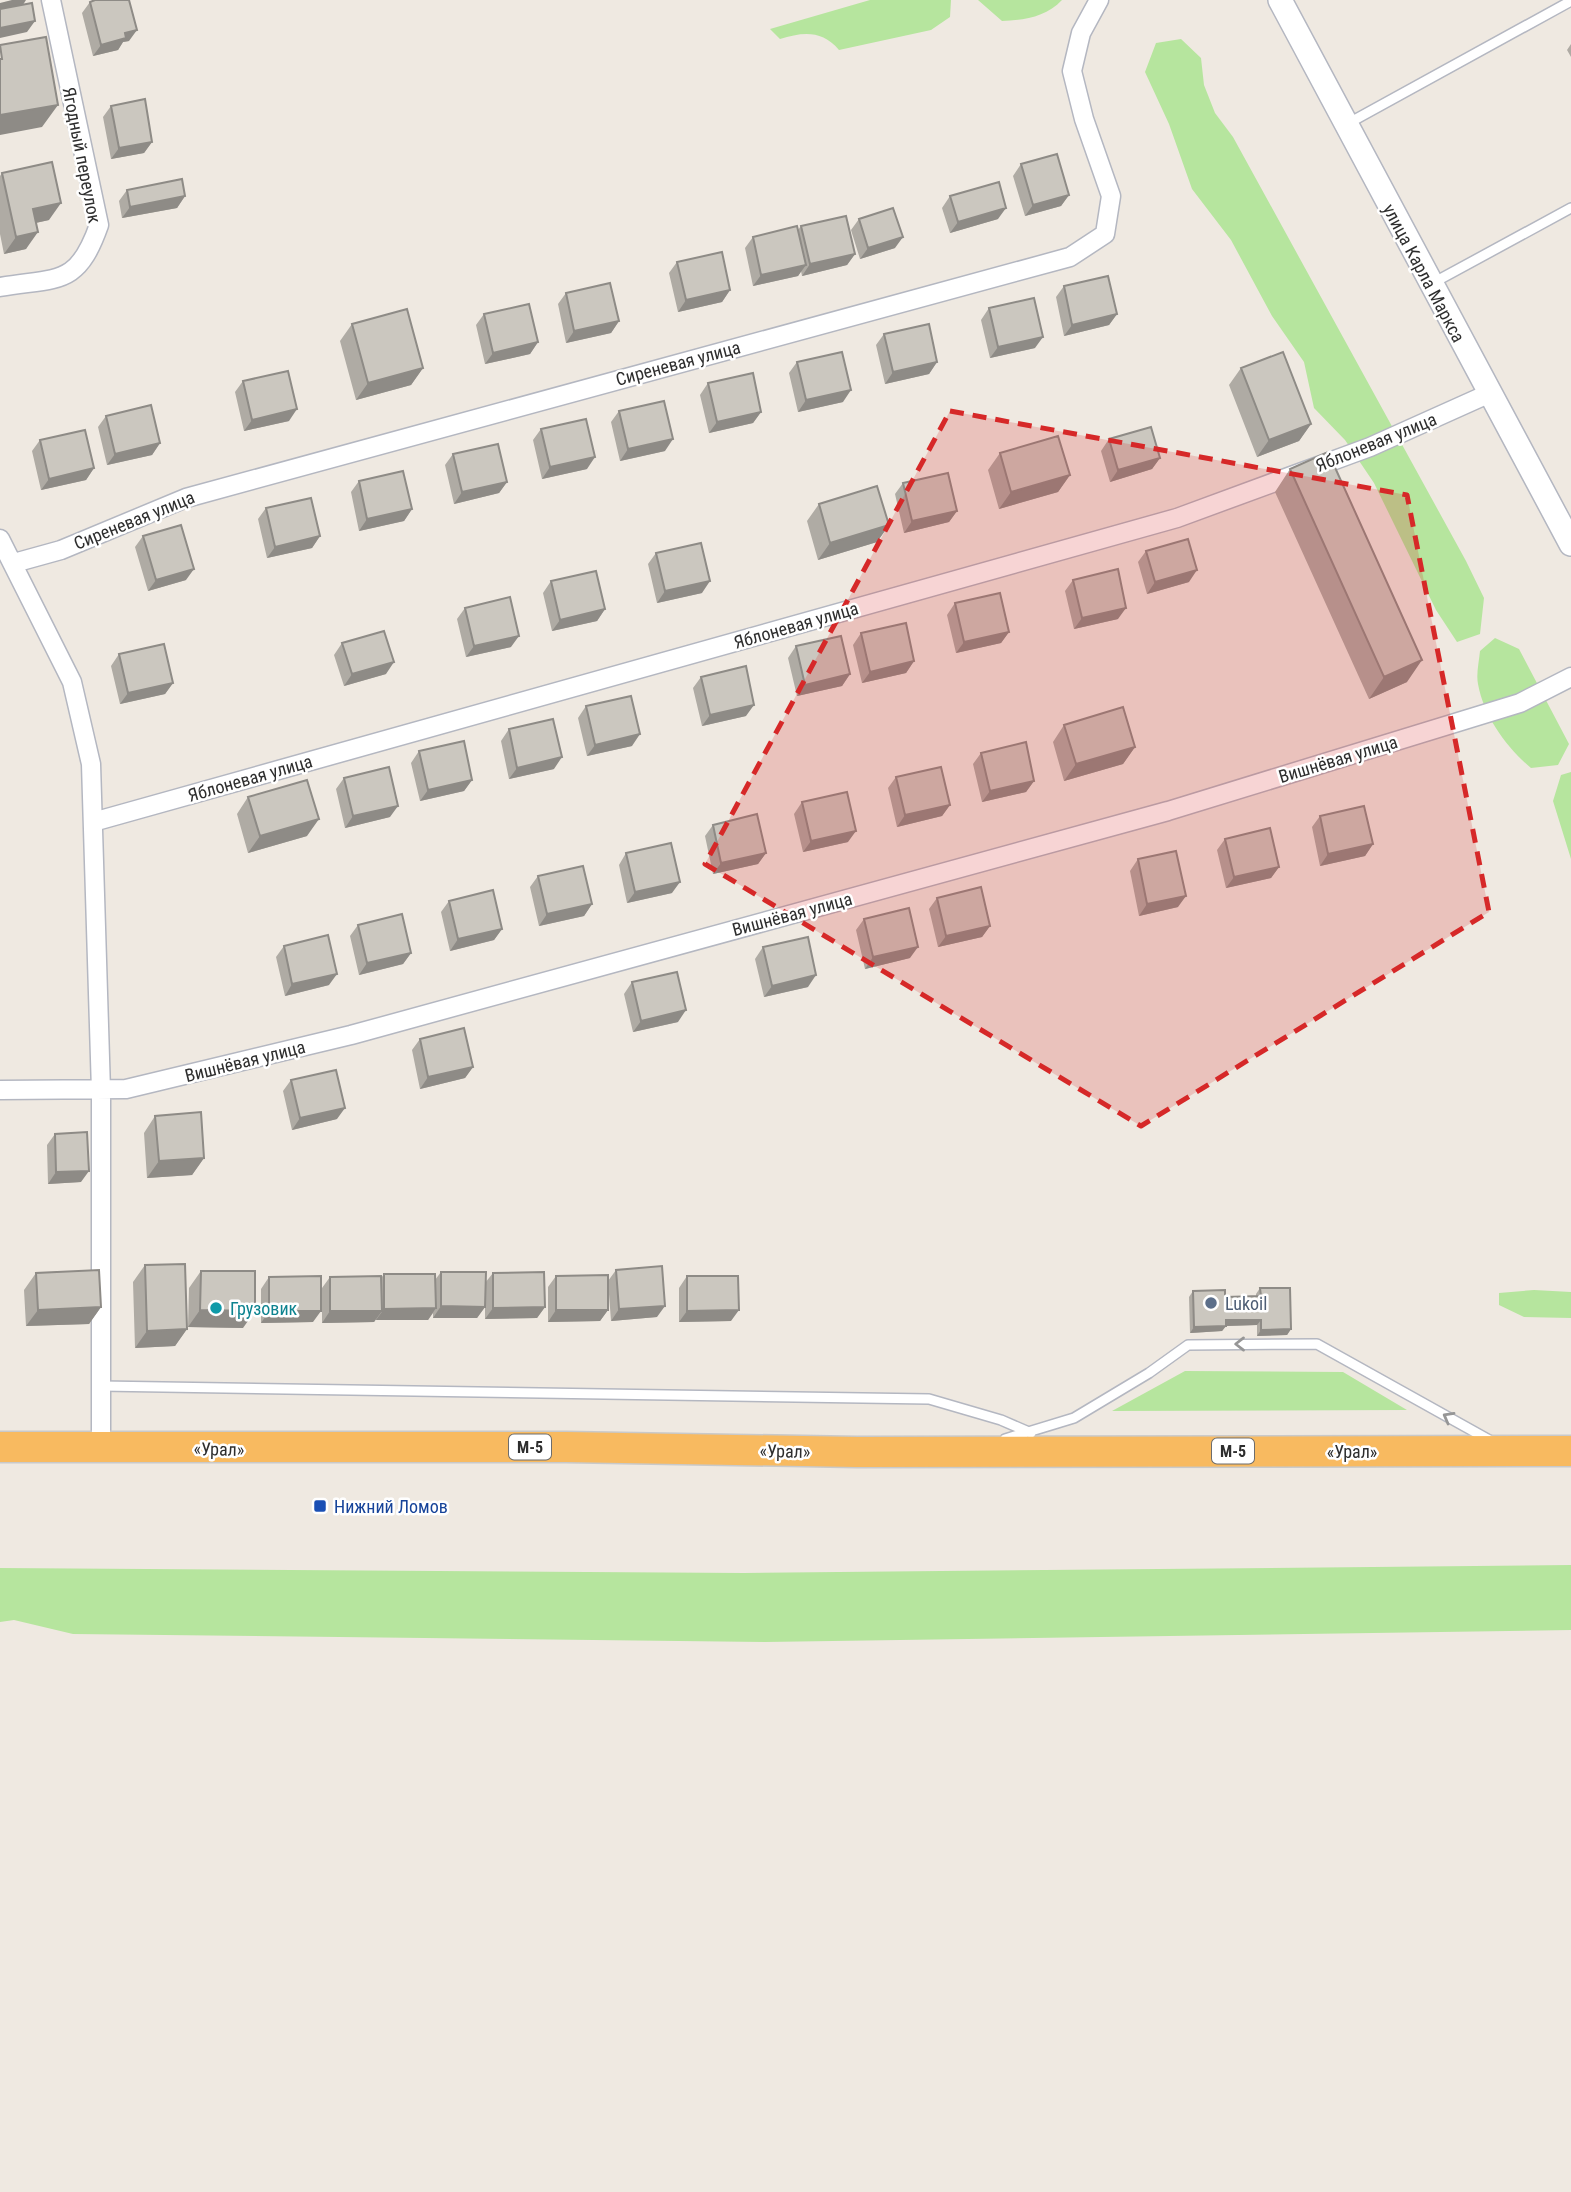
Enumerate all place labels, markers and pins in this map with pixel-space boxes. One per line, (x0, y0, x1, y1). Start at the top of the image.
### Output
place label: Lukoil (1225, 1293, 1267, 1314)
marker: Lukoil (1203, 1295, 1219, 1311)
place label: Грузовик (230, 1298, 298, 1319)
marker: Грузовик (208, 1300, 224, 1316)
place label: Нижний Ломов (334, 1496, 448, 1517)
marker: Нижний Ломов (312, 1498, 328, 1514)

